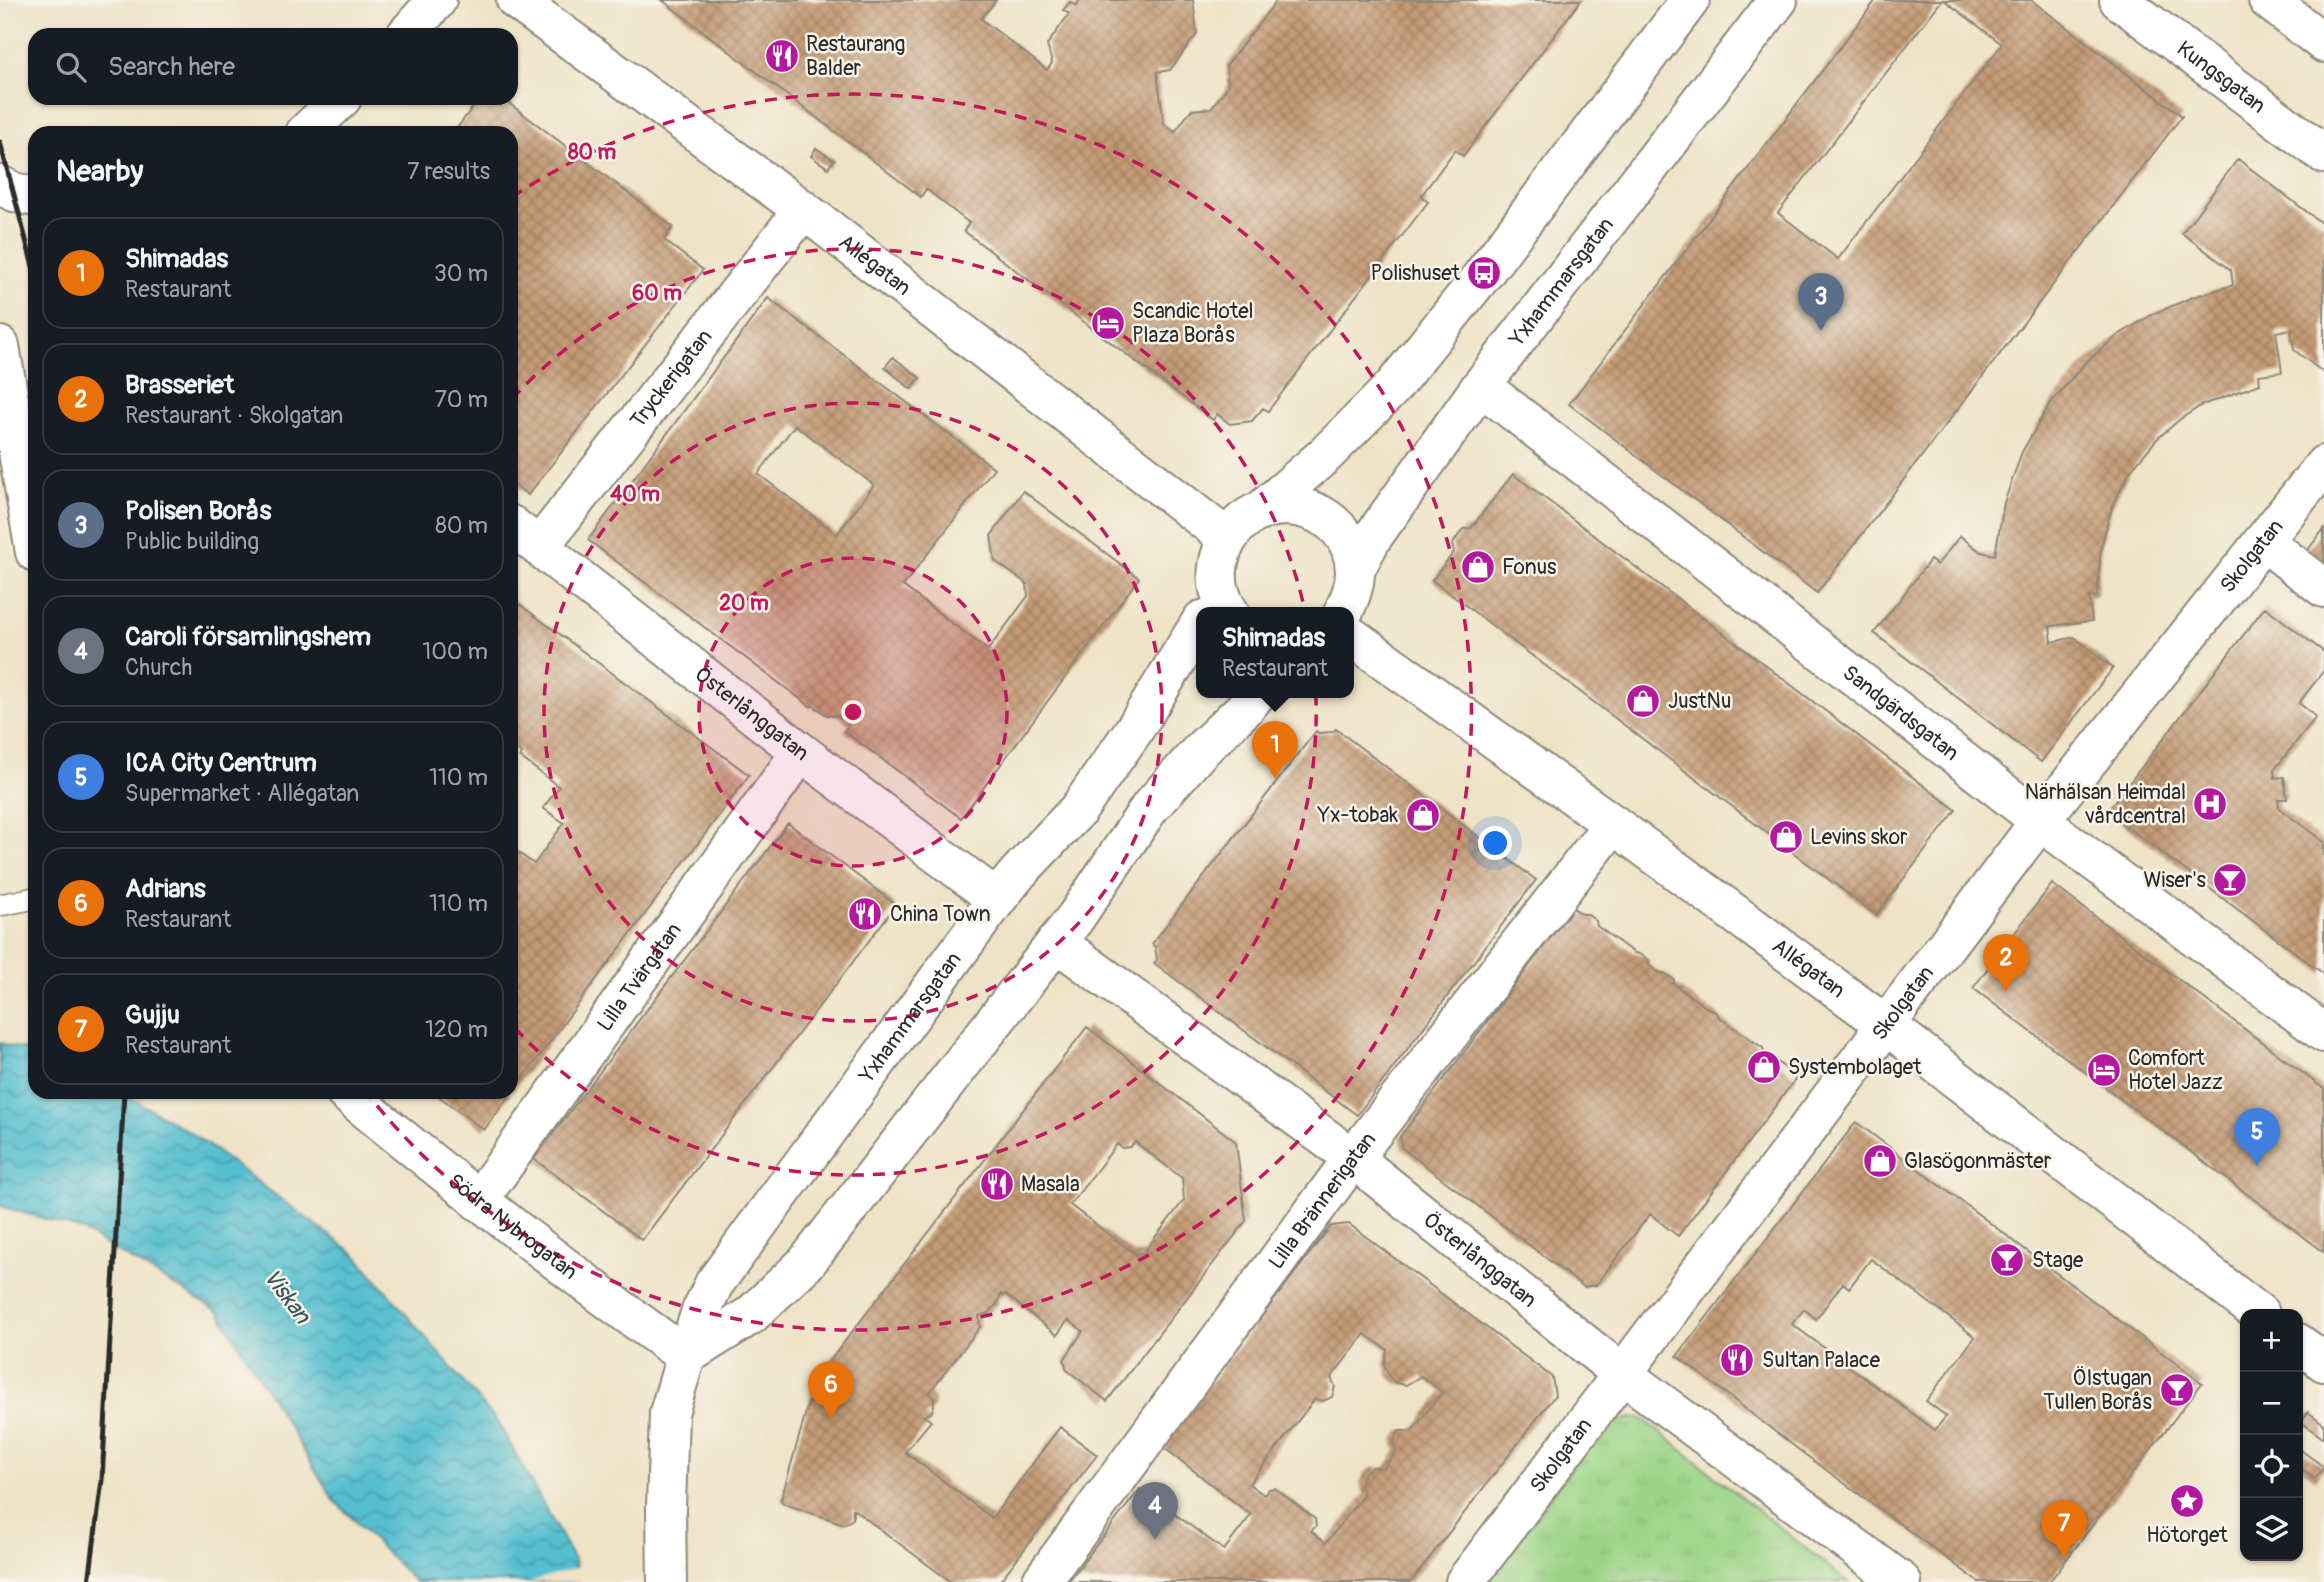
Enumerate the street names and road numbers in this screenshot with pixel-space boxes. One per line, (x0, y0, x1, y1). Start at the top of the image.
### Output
street label: Kungsgatan (2172, 35, 2271, 119)
street label: Yxhammarsgatan (1503, 212, 1619, 352)
street label: Allégatan (833, 228, 916, 301)
street label: Tryckerigatan (624, 324, 718, 433)
street label: Skolgatan (2214, 514, 2289, 598)
street label: Sandgärdsgatan (1837, 659, 1964, 766)
street label: Österlånggatan (690, 661, 814, 767)
street label: Lilla Tvärgatan (591, 917, 687, 1036)
street label: Allégatan (1767, 932, 1850, 1004)
street label: Yxhammarsgatan (853, 947, 967, 1089)
street label: Skolgatan (1866, 960, 1940, 1045)
street label: Lilla Brännerigatan (1262, 1126, 1382, 1274)
street label: Södra Nybrogatan (443, 1167, 583, 1285)
street label: Österlånggatan (1418, 1206, 1542, 1313)
street label: Skolgatan (1524, 1412, 1598, 1498)

